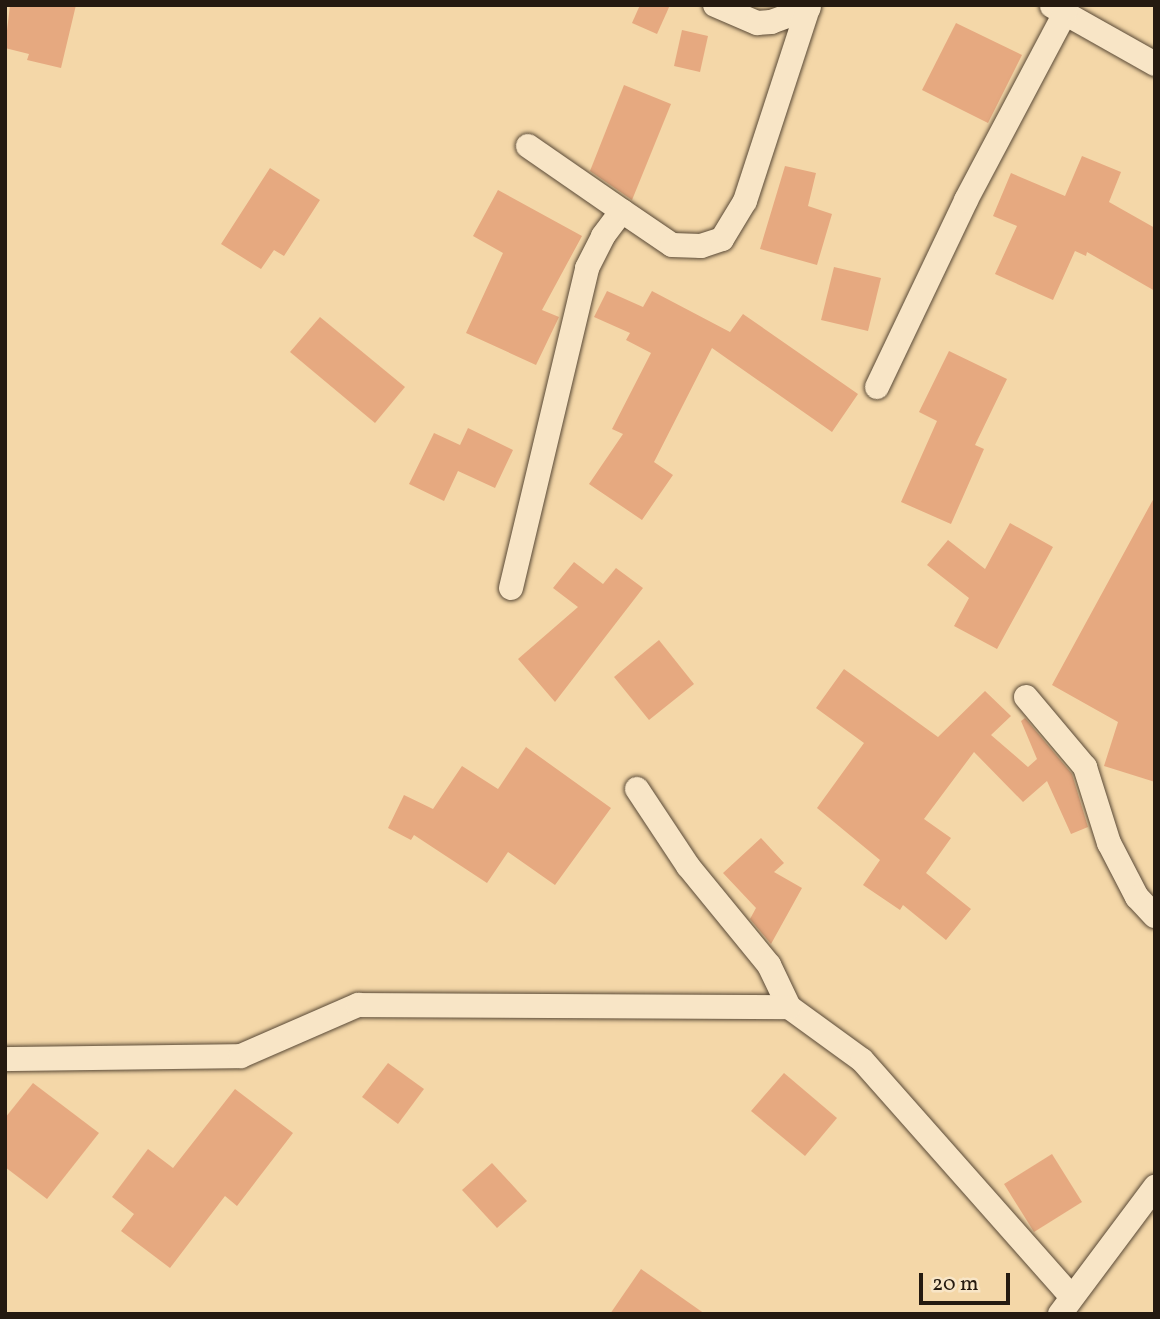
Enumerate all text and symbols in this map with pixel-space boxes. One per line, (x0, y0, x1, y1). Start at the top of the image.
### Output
scale bar (922, 1260, 1013, 1304)
text: 20 m (932, 1270, 978, 1299)

